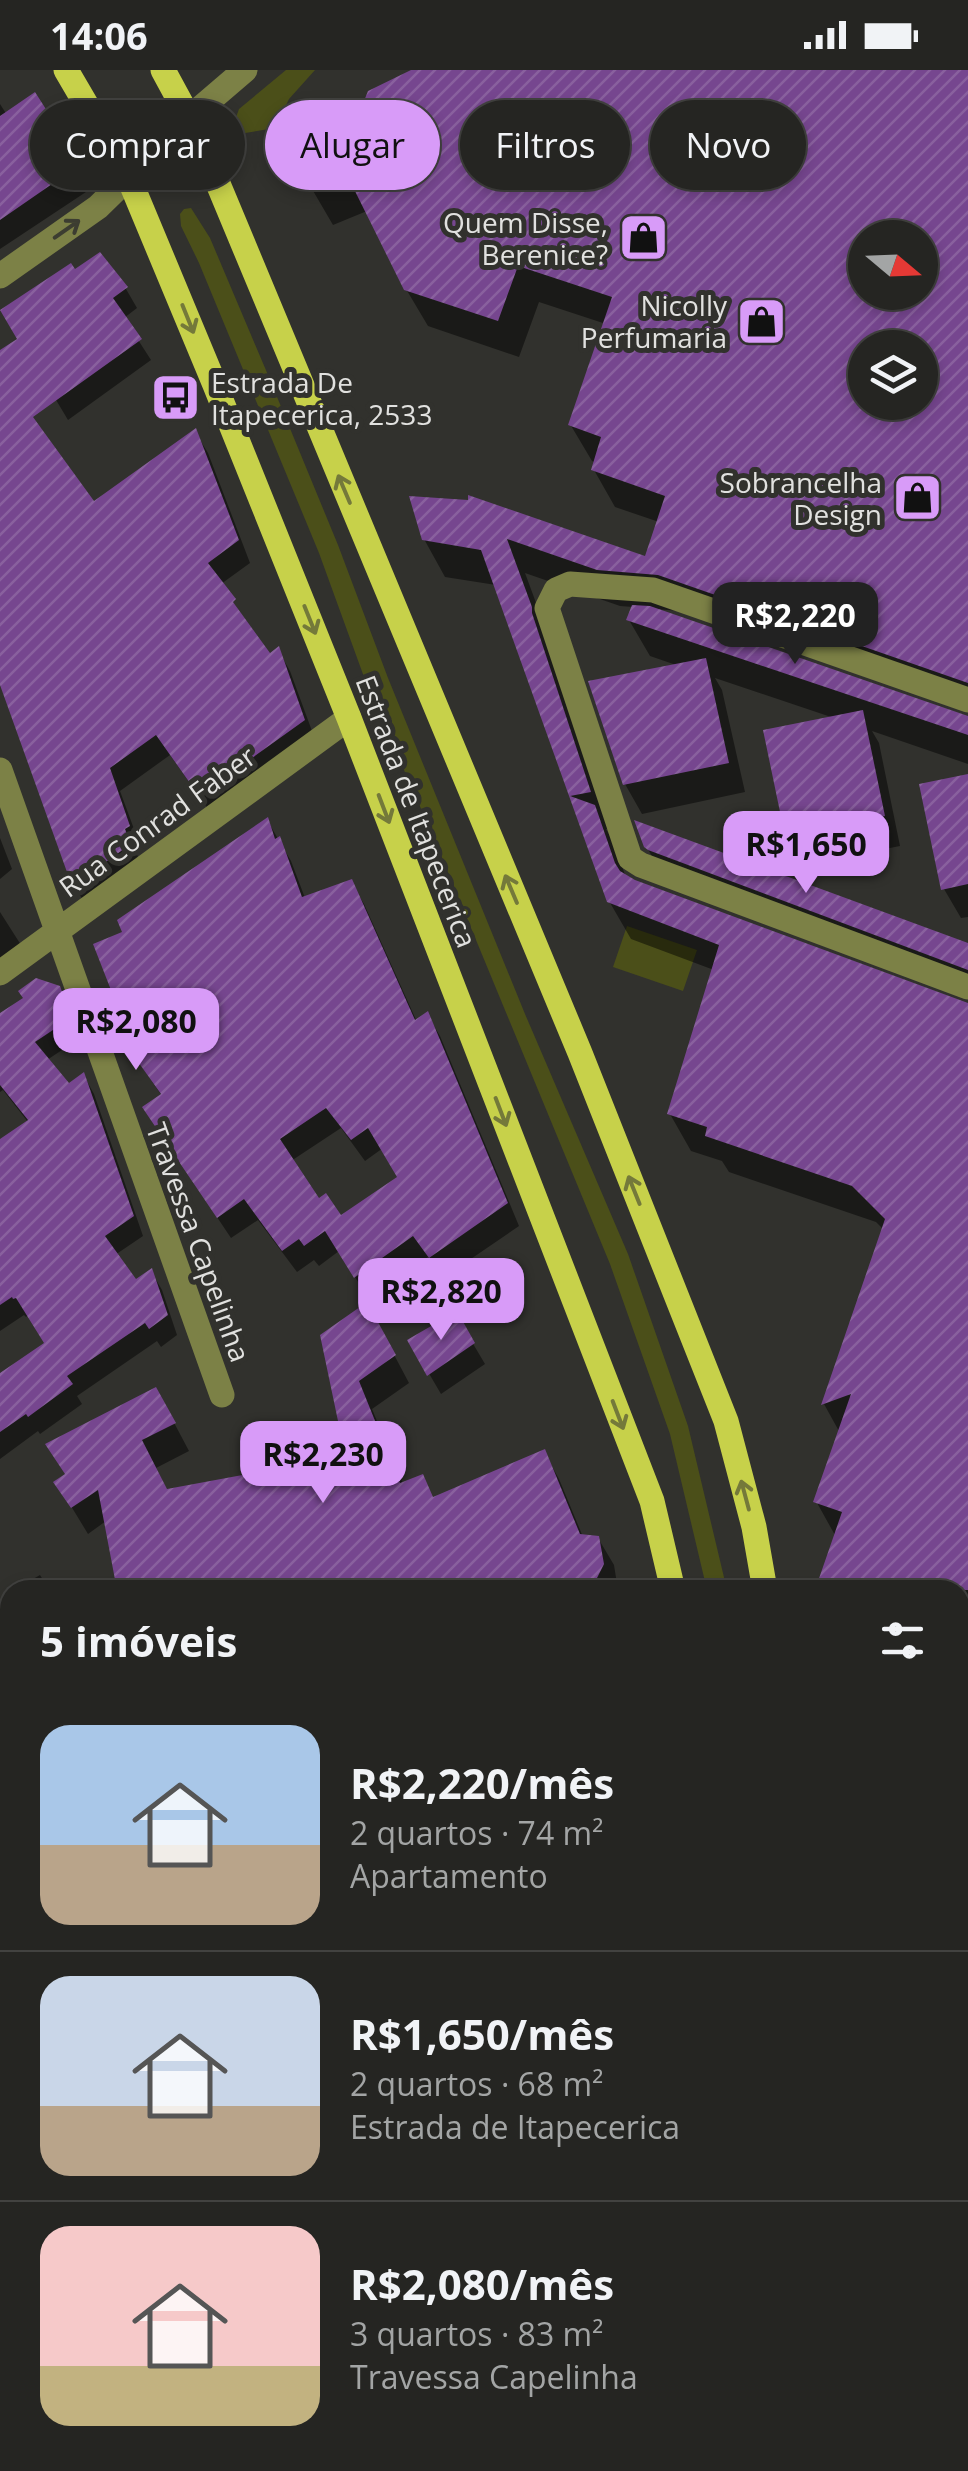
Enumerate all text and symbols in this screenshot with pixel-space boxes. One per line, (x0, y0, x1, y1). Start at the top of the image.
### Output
text: 14:06 (50, 9, 148, 61)
chip: Comprar (30, 100, 245, 190)
chip: Alugar (265, 100, 440, 190)
chip: Filtros (460, 100, 630, 190)
chip: Novo (650, 100, 806, 190)
place label: Quem Disse, Berenice? (443, 203, 608, 273)
shop icon: Quem Disse, Berenice? (617, 212, 669, 264)
one-way arrow (52, 219, 80, 240)
north arrow (848, 220, 938, 310)
map controls (848, 220, 938, 420)
place label: Nicolly Perfumaria (581, 286, 728, 356)
shop icon: Nicolly Perfumaria (736, 295, 788, 347)
one-way arrow (180, 304, 198, 334)
button: layers (848, 330, 938, 420)
place label: Estrada De Itapecerica, 2533 (211, 363, 432, 433)
bus stop icon: Estrada De Itapecerica, 2533 (150, 372, 202, 424)
place label: Sobrancelha Design (720, 463, 882, 533)
shop icon: Sobrancelha Design (891, 472, 943, 524)
one-way arrow (333, 474, 351, 505)
pin: R$2,220 (703, 582, 887, 667)
text: R$2,220 (734, 593, 856, 636)
one-way arrow (302, 605, 320, 635)
street label: Estrada de Itapecerica (348, 669, 486, 953)
street label: Rua Conrad Faber (51, 736, 264, 905)
one-way arrow (376, 792, 394, 823)
pin: R$1,650 (714, 811, 898, 896)
text: R$1,650 (745, 822, 867, 865)
one-way arrow (501, 874, 519, 905)
pin: R$2,080 (44, 988, 228, 1073)
text: R$2,080 (75, 999, 197, 1042)
one-way arrow (494, 1096, 512, 1127)
street label: Travessa Capelinha (138, 1117, 260, 1367)
one-way arrow (623, 1175, 641, 1205)
pin: R$2,820 (349, 1258, 533, 1343)
text: R$2,820 (380, 1269, 502, 1312)
one-way arrow (611, 1399, 629, 1430)
pin: R$2,230 (231, 1421, 415, 1506)
text: R$2,230 (262, 1432, 384, 1475)
one-way arrow (735, 1480, 753, 1512)
text: 5 imóveis (40, 1612, 237, 1669)
icon: filters (875, 1613, 930, 1668)
text: R$2,220/mês (350, 1754, 614, 1811)
icon: home (120, 1765, 240, 1885)
text: 2 quartos · 74 m² (350, 1811, 603, 1854)
text: Apartamento (350, 1854, 548, 1897)
text: R$1,650/mês (350, 2005, 614, 2062)
icon: home (120, 2016, 240, 2136)
text: 2 quartos · 68 m² (350, 2062, 603, 2105)
text: Estrada de Itapecerica (350, 2105, 680, 2148)
text: R$2,080/mês (350, 2255, 614, 2312)
icon: home (120, 2266, 240, 2386)
text: 3 quartos · 83 m² (350, 2312, 603, 2355)
text: Travessa Capelinha (350, 2355, 638, 2398)

